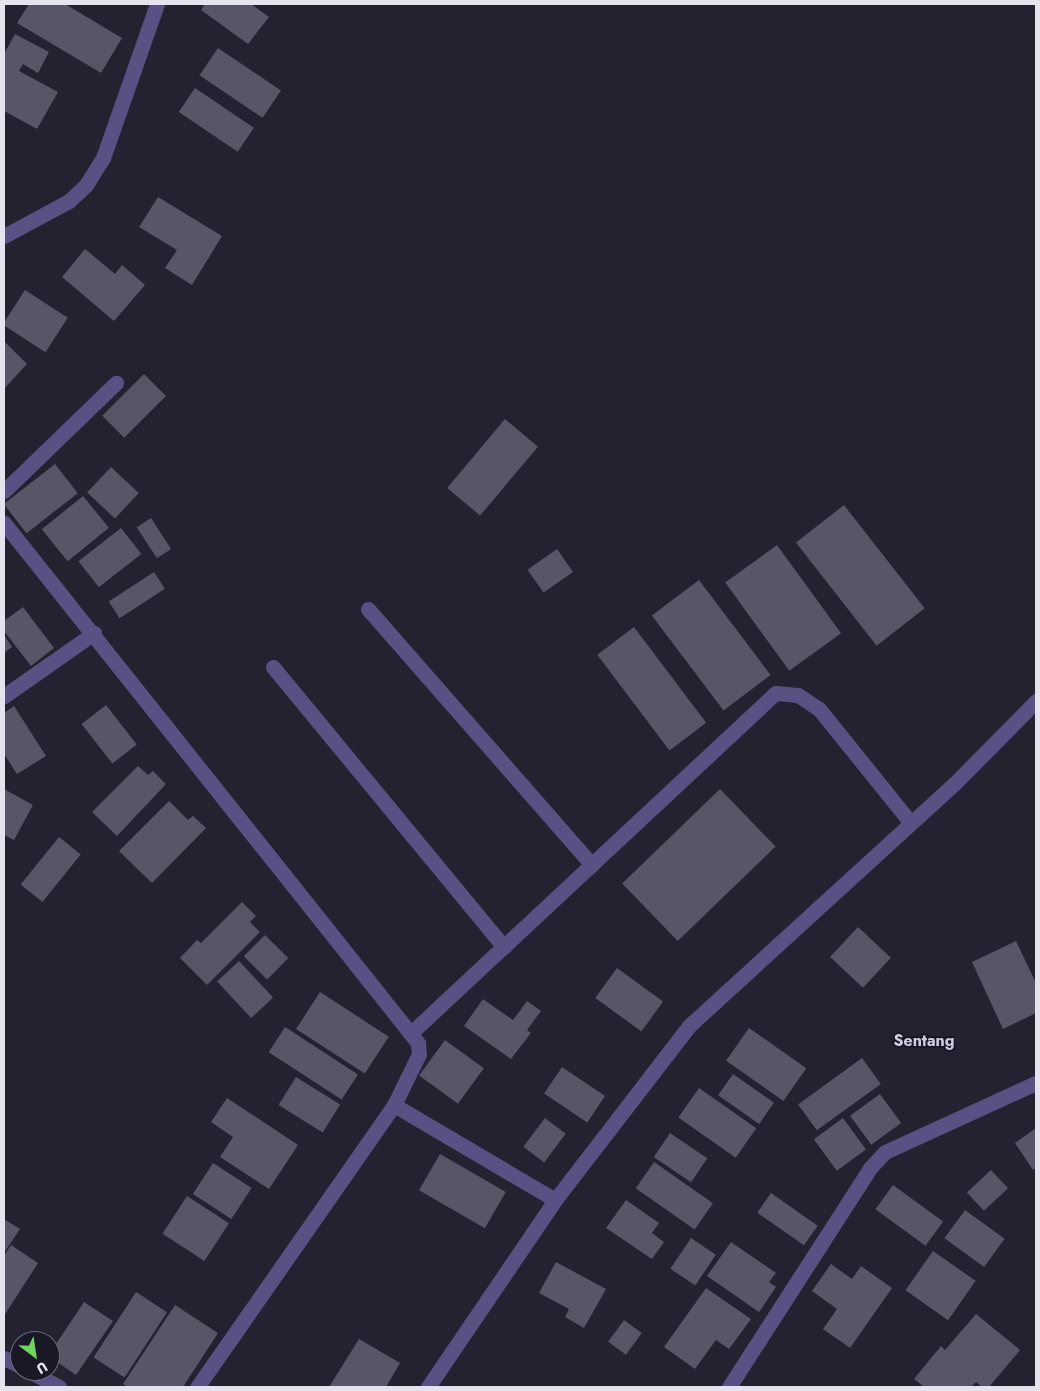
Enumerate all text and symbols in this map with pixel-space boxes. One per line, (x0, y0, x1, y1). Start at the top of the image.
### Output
district label: Sentang (893, 1031, 955, 1051)
north arrow (10, 1331, 60, 1381)
text: U (33, 1357, 52, 1379)

